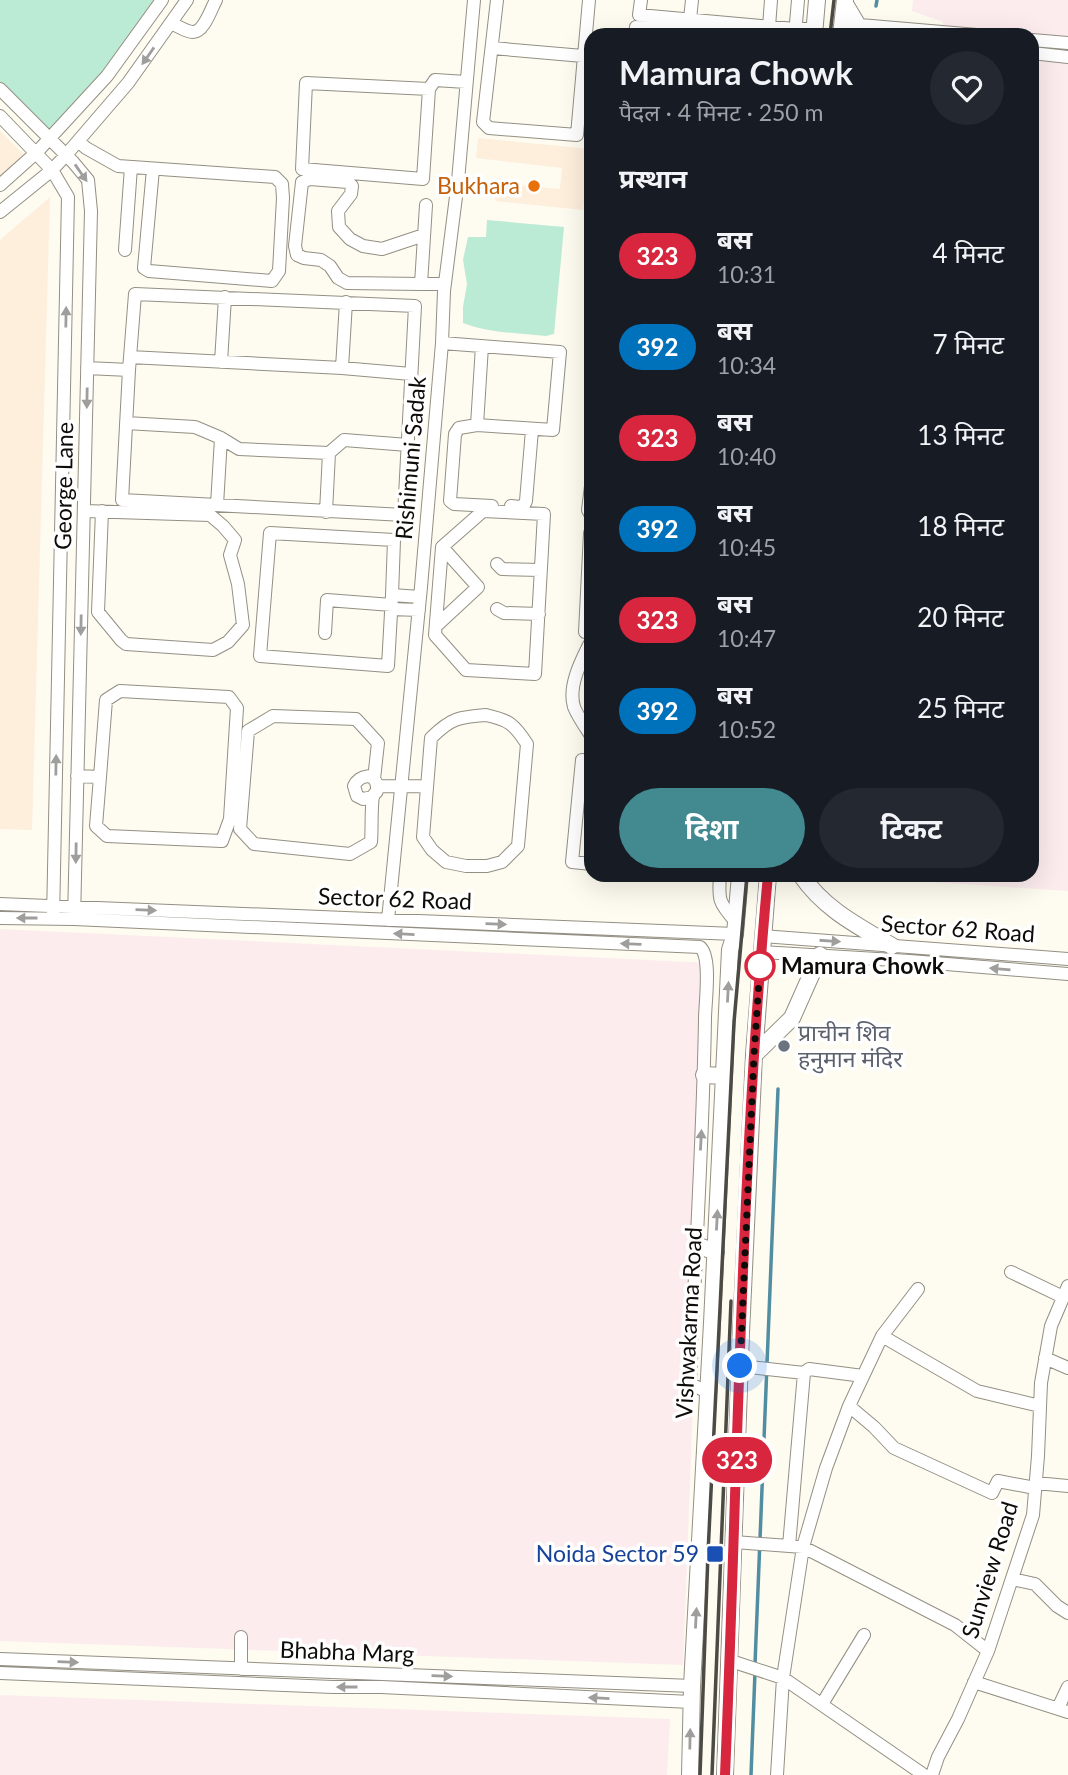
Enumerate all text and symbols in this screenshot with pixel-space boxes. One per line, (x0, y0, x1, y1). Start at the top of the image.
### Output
one-way arrow (141, 47, 155, 65)
button: heart (930, 51, 1004, 125)
text: Mamura Chowk (619, 52, 853, 92)
text: पैदल · 4 मिनट · 250 m (619, 98, 824, 126)
text: प्रस्थान (619, 162, 687, 194)
one-way arrow (74, 164, 88, 182)
place label: Bukhara (437, 171, 520, 199)
marker: Bukhara (526, 178, 542, 194)
text: बस (717, 223, 752, 255)
text: 4 मिनट (932, 237, 1004, 269)
text: 323 (637, 241, 678, 270)
text: 10:31 (717, 260, 776, 288)
one-way arrow (60, 305, 71, 327)
text: बस (717, 314, 752, 346)
text: 7 मिनट (932, 328, 1004, 360)
text: 392 (637, 332, 678, 361)
text: 10:34 (717, 351, 776, 379)
street label: Rishimuni Sadak (389, 375, 431, 541)
one-way arrow (81, 387, 92, 409)
text: बस (717, 405, 752, 437)
text: 13 मिनट (917, 419, 1004, 451)
street label: George Lane (48, 422, 78, 550)
text: 323 (637, 423, 678, 452)
text: 10:40 (717, 442, 776, 470)
text: बस (717, 496, 752, 528)
text: 18 मिनट (917, 510, 1004, 542)
text: 392 (637, 514, 678, 543)
text: 10:45 (717, 533, 776, 561)
text: बस (717, 587, 752, 619)
text: 20 मिनट (917, 601, 1004, 633)
text: 323 (637, 605, 678, 634)
one-way arrow (75, 615, 87, 637)
text: 10:47 (717, 624, 776, 652)
text: बस (717, 678, 752, 710)
text: 25 मिनट (917, 692, 1004, 724)
text: 392 (637, 696, 678, 725)
text: 10:52 (717, 715, 776, 743)
one-way arrow (50, 753, 62, 775)
button: दिशा (619, 788, 805, 868)
button: टिकट (819, 788, 1004, 868)
one-way arrow (70, 842, 81, 864)
street label: Sector 62 Road (318, 881, 473, 915)
one-way arrow (135, 905, 157, 916)
street label: Sector 62 Road (880, 909, 1036, 947)
one-way arrow (15, 912, 37, 924)
one-way arrow (485, 919, 507, 930)
one-way arrow (393, 928, 415, 939)
one-way arrow (819, 936, 841, 947)
one-way arrow (620, 939, 642, 950)
marker: Mamura Chowk (745, 951, 775, 981)
place label: Mamura Chowk (781, 951, 945, 979)
one-way arrow (989, 963, 1011, 974)
one-way arrow (722, 981, 733, 1003)
place label: प्राचीन शिव हनुमान मंदिर (798, 1018, 903, 1074)
marker: प्राचीन शिव हनुमान मंदिर (776, 1038, 792, 1054)
one-way arrow (696, 1129, 707, 1151)
one-way arrow (712, 1209, 723, 1231)
street label: Vishwakarma Road (669, 1226, 707, 1420)
your location (722, 1348, 757, 1383)
line badge: 323 (697, 1437, 777, 1483)
text: 323 (716, 1445, 758, 1474)
street label: Sunview Road (955, 1498, 1023, 1641)
place label: Noida Sector 59 (536, 1539, 699, 1567)
marker: Noida Sector 59 (705, 1544, 725, 1564)
one-way arrow (690, 1607, 701, 1629)
street label: Bhabha Marg (279, 1635, 415, 1667)
one-way arrow (57, 1657, 79, 1668)
one-way arrow (432, 1671, 454, 1682)
one-way arrow (336, 1681, 358, 1693)
one-way arrow (587, 1692, 609, 1703)
one-way arrow (685, 1727, 696, 1749)

